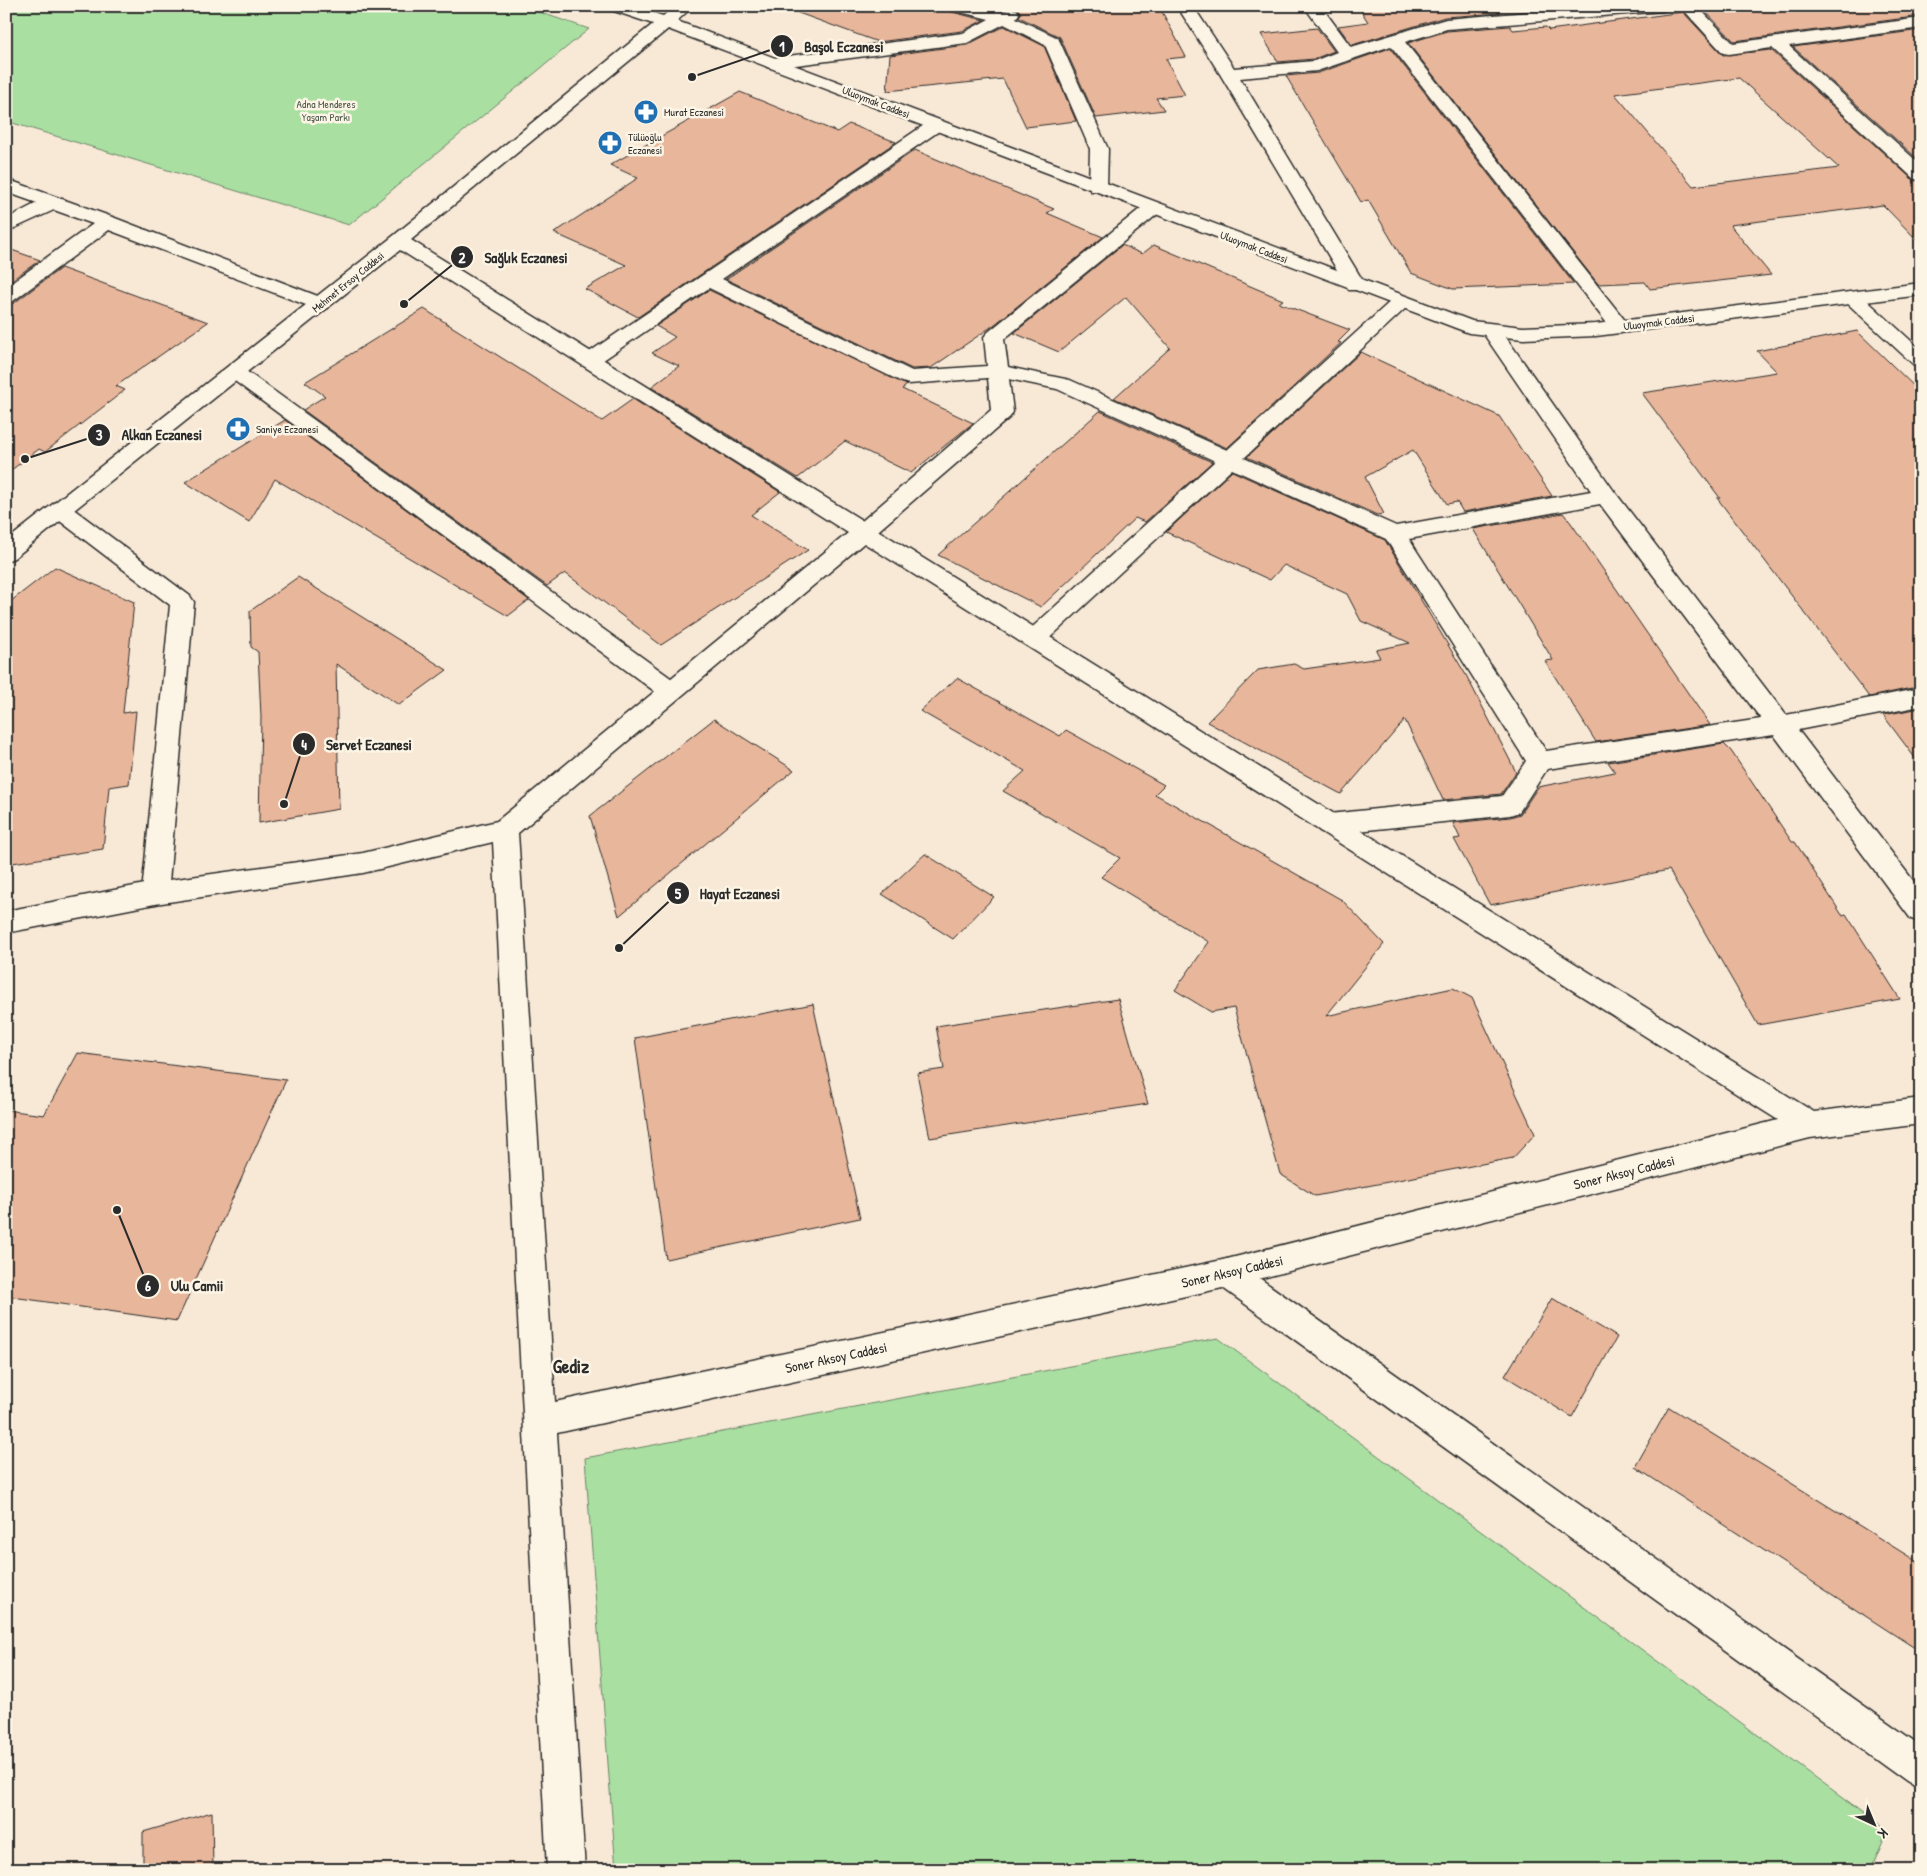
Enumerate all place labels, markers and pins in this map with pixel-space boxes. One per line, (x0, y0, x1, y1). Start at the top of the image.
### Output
callout: Başol Eczanesi (770, 31, 894, 61)
pharmacy icon: Murat Eczanesi (633, 99, 659, 125)
place label: Murat Eczanesi (664, 105, 724, 119)
pharmacy icon: Tülüoğlu Eczanesi (597, 130, 623, 156)
place label: Tülüoğlu Eczanesi (628, 130, 662, 157)
callout: Sağlık Eczanesi (450, 242, 578, 272)
pharmacy icon: Saniye Eczanesi (225, 416, 251, 442)
callout: Alkan Eczanesi (87, 420, 212, 450)
place label: Saniye Eczanesi (256, 422, 319, 436)
callout: Servet Eczanesi (291, 729, 422, 759)
callout: Hayat Eczanesi (665, 878, 790, 908)
callout: Ulu Camii (136, 1271, 233, 1301)

